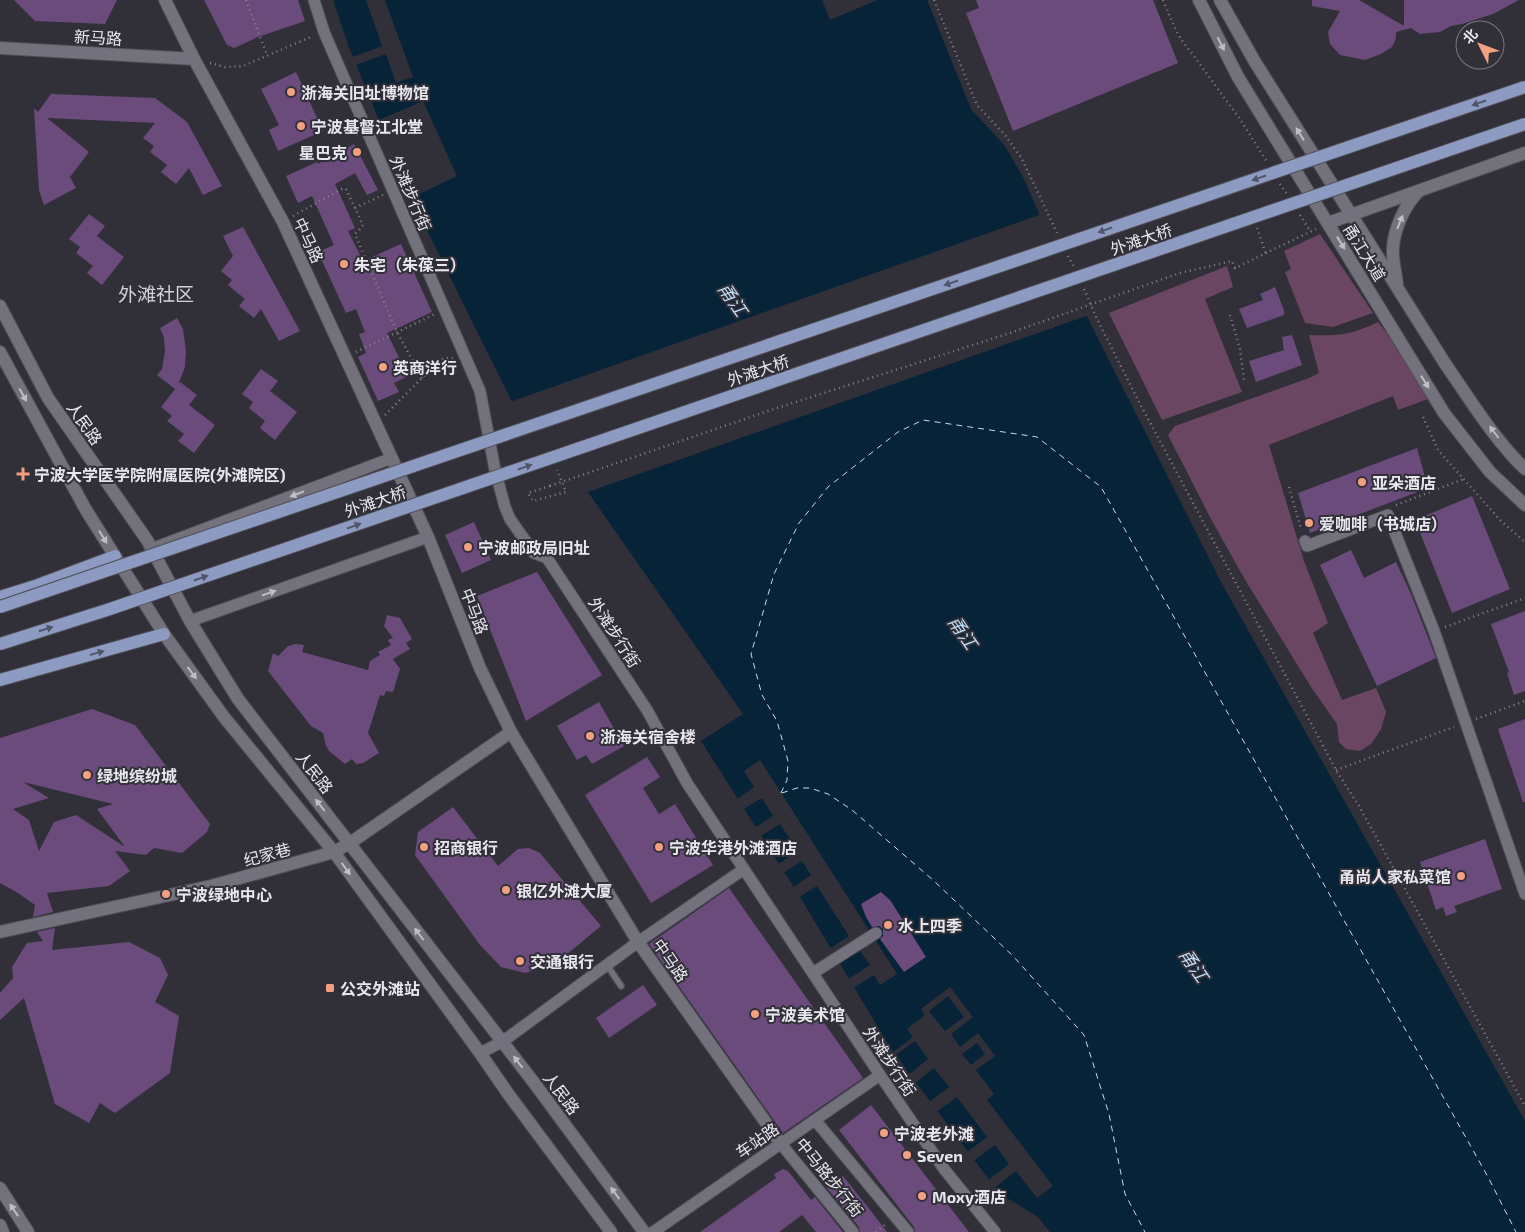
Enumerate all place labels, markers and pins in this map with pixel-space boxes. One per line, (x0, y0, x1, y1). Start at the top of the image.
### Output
place label: 浙海关旧址博物馆 (301, 83, 429, 102)
marker: 浙海关旧址博物馆 (285, 86, 297, 98)
place label: 宁波基督江北堂 (311, 117, 423, 136)
marker: 宁波基督江北堂 (295, 120, 307, 132)
place label: 星巴克 (299, 143, 347, 162)
marker: 星巴克 (351, 146, 363, 158)
place label: 朱宅（朱葆三） (354, 255, 466, 274)
marker: 朱宅（朱葆三） (338, 258, 350, 270)
place label: 英商洋行 (393, 358, 457, 377)
marker: 英商洋行 (377, 361, 389, 373)
place label: 宁波大学医学院附属医院(外滩院区) (34, 465, 286, 484)
marker: 宁波大学医学院附属医院(外滩院区) (16, 467, 30, 481)
place label: 亚朵酒店 (1372, 473, 1436, 492)
marker: 亚朵酒店 (1356, 476, 1368, 488)
place label: 爱咖啡（书城店） (1319, 514, 1447, 533)
marker: 爱咖啡（书城店） (1303, 517, 1315, 529)
place label: 宁波邮政局旧址 (478, 538, 590, 557)
marker: 宁波邮政局旧址 (462, 541, 474, 553)
place label: 浙海关宿舍楼 (600, 727, 696, 746)
marker: 浙海关宿舍楼 (584, 730, 596, 742)
place label: 绿地缤纷城 (97, 766, 177, 785)
marker: 绿地缤纷城 (81, 769, 93, 781)
place label: 招商银行 (434, 838, 498, 857)
place label: 宁波华港外滩酒店 (669, 838, 797, 857)
marker: 招商银行 (418, 841, 430, 853)
marker: 宁波华港外滩酒店 (653, 841, 665, 853)
place label: 甬尚人家私菜馆 (1339, 867, 1451, 886)
marker: 甬尚人家私菜馆 (1455, 870, 1467, 882)
place label: 银亿外滩大厦 (516, 881, 612, 900)
marker: 银亿外滩大厦 (500, 884, 512, 896)
place label: 宁波绿地中心 (176, 885, 272, 904)
marker: 宁波绿地中心 (160, 888, 172, 900)
place label: 水上四季 (898, 916, 962, 935)
marker: 水上四季 (882, 919, 894, 931)
place label: 交通银行 (530, 952, 594, 971)
marker: 交通银行 (514, 955, 526, 967)
place label: 公交外滩站 (340, 979, 420, 998)
marker: 公交外滩站 (324, 982, 336, 994)
place label: 宁波美术馆 (765, 1005, 845, 1024)
marker: 宁波美术馆 (749, 1008, 761, 1020)
place label: 宁波老外滩 (894, 1124, 974, 1143)
marker: 宁波老外滩 (878, 1127, 890, 1139)
place label: Seven (917, 1146, 963, 1165)
marker: Seven (901, 1149, 913, 1161)
place label: Moxy酒店 (932, 1187, 1006, 1207)
marker: Moxy酒店 (916, 1190, 928, 1202)

